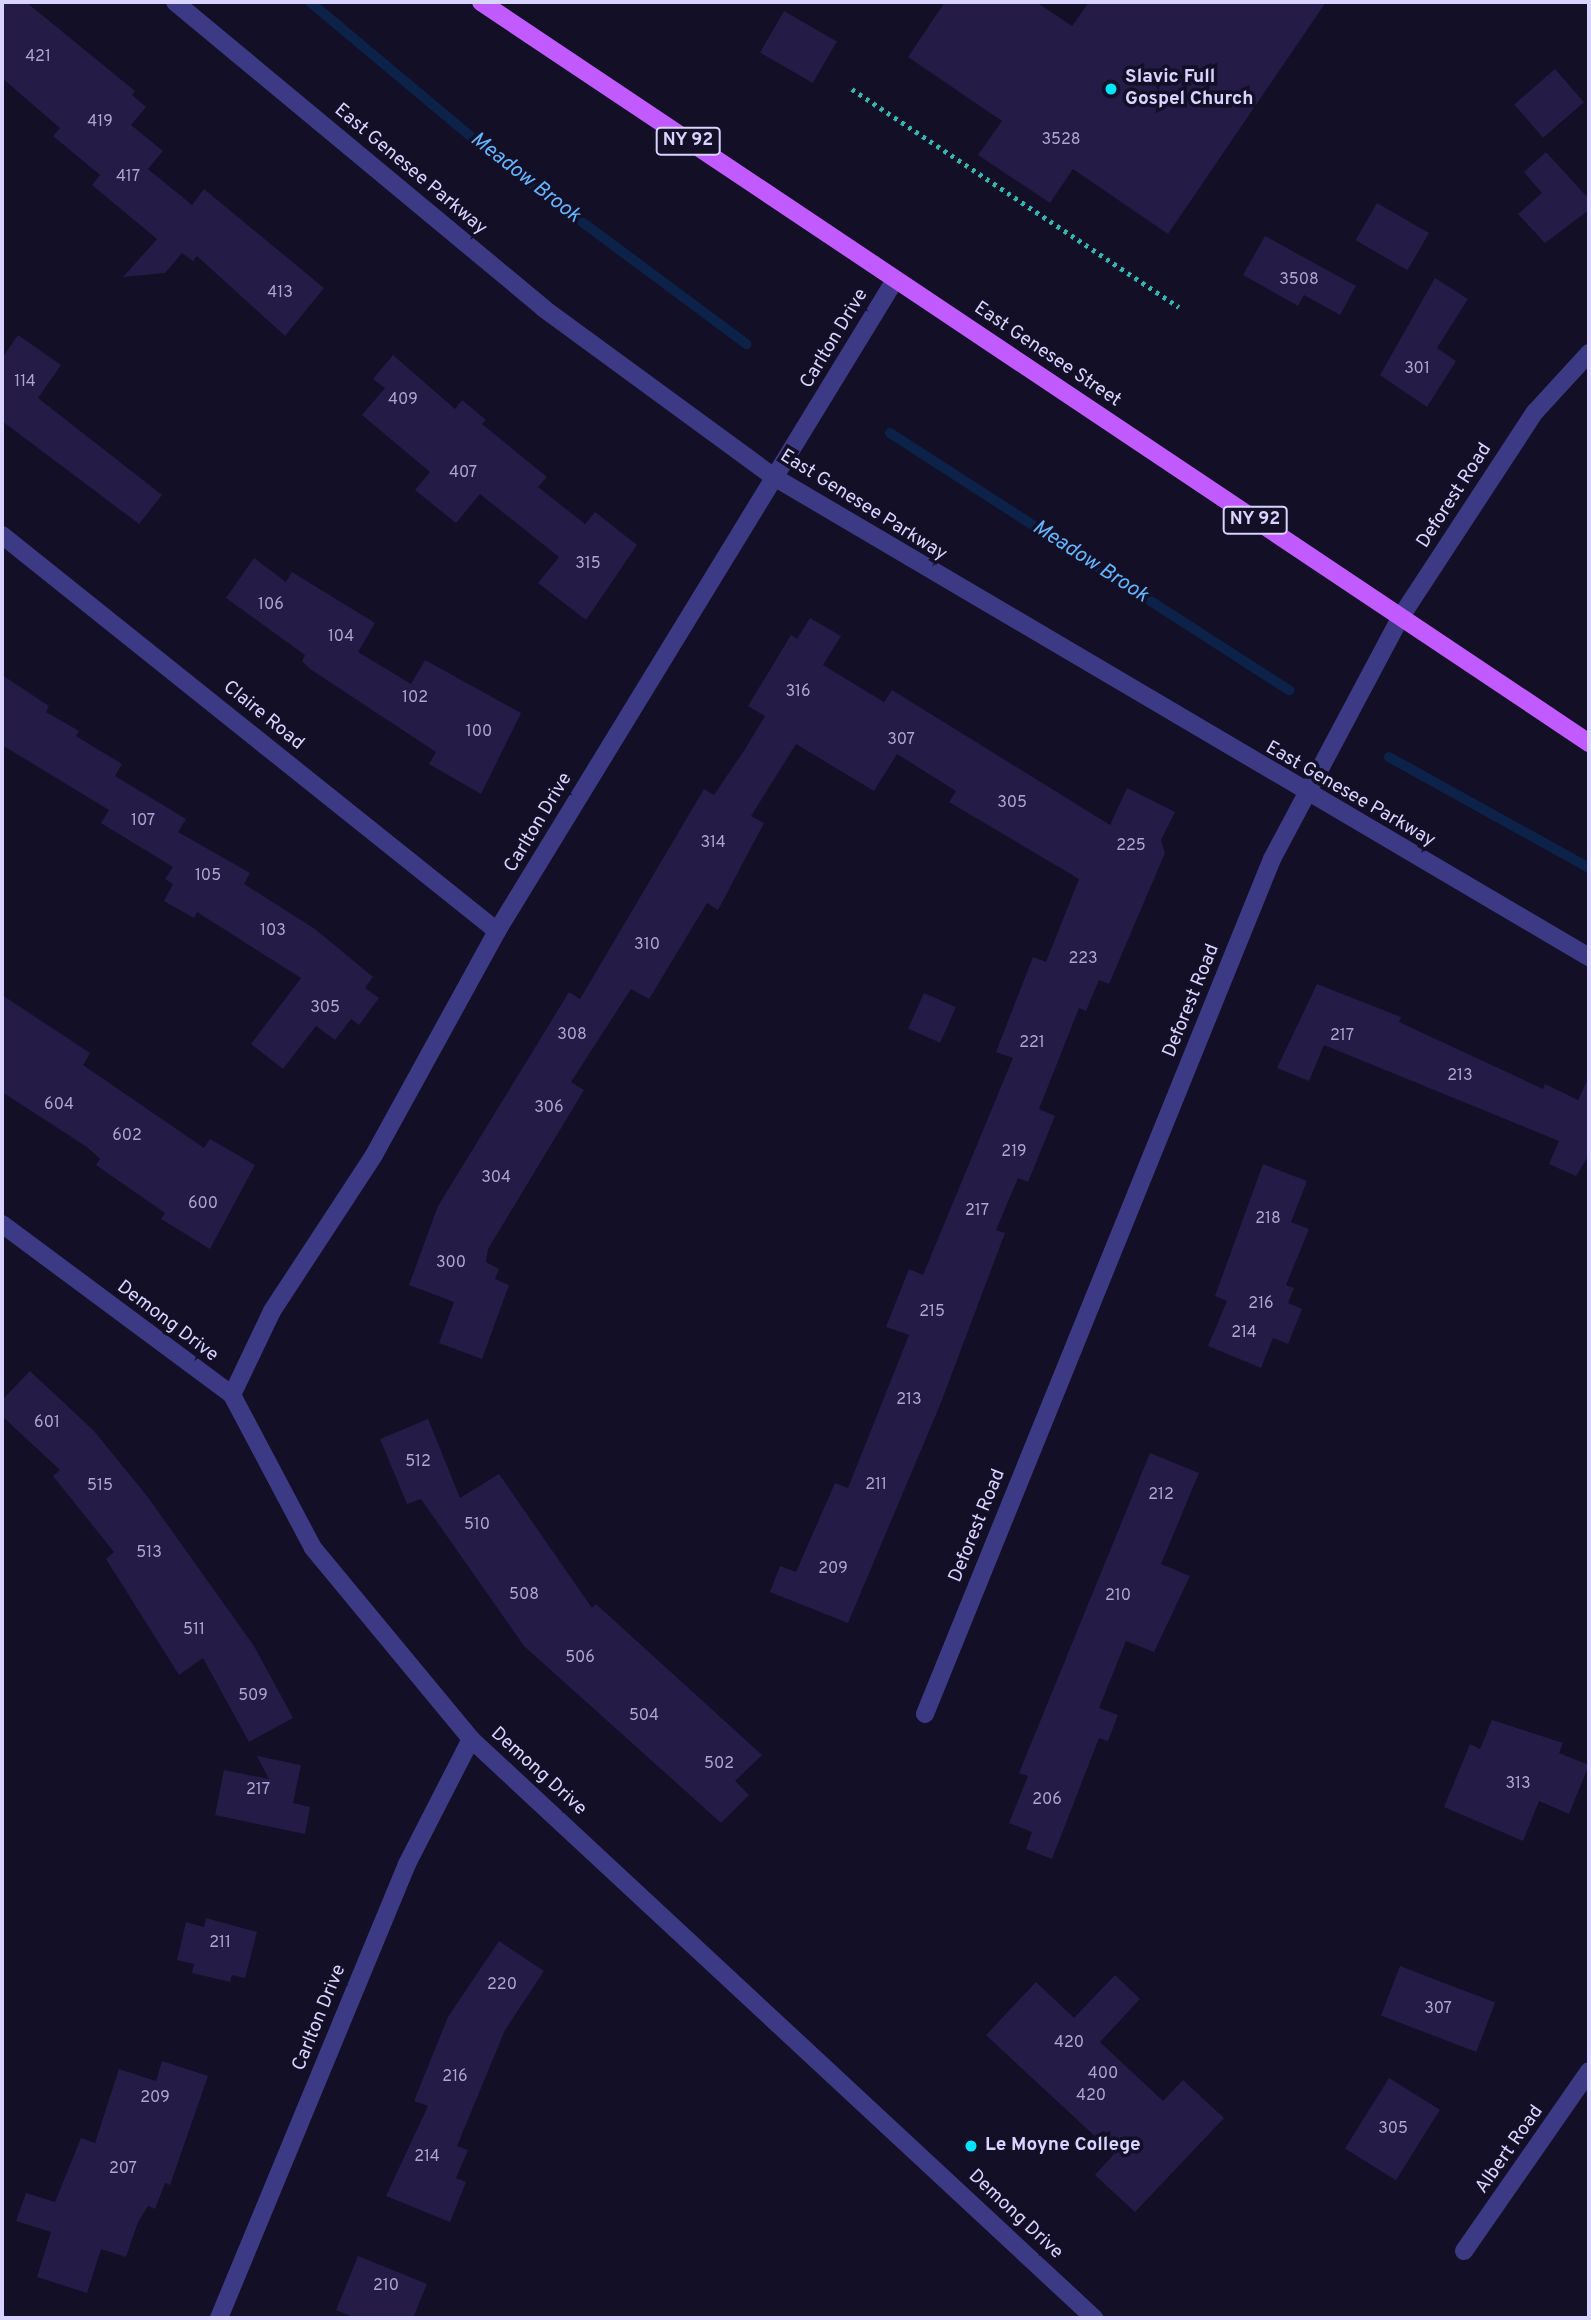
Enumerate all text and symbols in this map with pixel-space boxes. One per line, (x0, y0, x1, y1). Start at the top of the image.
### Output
house number: 421 (25, 47, 51, 67)
place label: Slavic Full Gospel Church (1125, 67, 1253, 111)
marker: Slavic Full Gospel Church (1103, 81, 1119, 97)
street label: East Genesee Parkway (329, 99, 491, 241)
house number: 419 (87, 112, 113, 132)
road number: NY 92 (655, 126, 721, 156)
water label: Meadow Brook (465, 127, 585, 229)
house number: 3528 (1041, 130, 1081, 150)
house number: 417 (116, 167, 140, 187)
house number: 3508 (1279, 270, 1319, 290)
house number: 413 (267, 283, 293, 303)
street label: Carlton Drive (796, 285, 874, 393)
street label: East Genesee Street (969, 297, 1125, 413)
house number: 301 (1404, 359, 1430, 379)
house number: 114 (14, 372, 36, 392)
house number: 409 (388, 390, 418, 410)
street label: Deforest Road (1413, 439, 1497, 553)
street label: East Genesee Parkway (775, 445, 951, 567)
house number: 407 (449, 463, 477, 483)
road number: NY 92 (1222, 506, 1288, 534)
water label: Meadow Brook (1027, 515, 1153, 609)
house number: 315 (575, 554, 601, 574)
house number: 106 (258, 595, 284, 615)
house number: 104 (328, 627, 354, 647)
street label: Claire Road (218, 676, 308, 756)
house number: 316 (785, 682, 811, 702)
house number: 102 (402, 688, 428, 708)
house number: 100 (466, 722, 492, 742)
house number: 307 (887, 730, 915, 750)
street label: East Genesee Parkway (1261, 737, 1439, 853)
street label: Carlton Drive (500, 769, 578, 877)
house number: 305 (997, 793, 1027, 813)
house number: 107 (131, 811, 155, 831)
house number: 314 (700, 833, 726, 853)
house number: 225 (1116, 836, 1146, 856)
house number: 105 (195, 866, 221, 886)
house number: 103 (260, 921, 286, 941)
house number: 310 (634, 935, 660, 955)
street label: Deforest Road (1159, 941, 1225, 1061)
house number: 223 (1068, 949, 1098, 969)
house number: 305 (310, 998, 340, 1018)
house number: 308 (557, 1025, 587, 1045)
house number: 217 (1330, 1026, 1354, 1046)
house number: 221 (1019, 1033, 1045, 1053)
house number: 213 (1447, 1066, 1473, 1086)
house number: 604 (44, 1095, 74, 1115)
house number: 306 (534, 1098, 564, 1118)
house number: 602 (112, 1126, 142, 1146)
house number: 219 (1001, 1142, 1027, 1162)
house number: 304 (481, 1168, 511, 1188)
house number: 600 (188, 1194, 218, 1214)
house number: 217 (965, 1201, 989, 1221)
house number: 218 (1255, 1209, 1281, 1229)
house number: 300 (436, 1253, 466, 1273)
street label: Demong Drive (112, 1276, 222, 1368)
house number: 216 (1248, 1294, 1274, 1314)
house number: 215 (919, 1302, 945, 1322)
house number: 214 (1231, 1323, 1257, 1343)
house number: 213 (896, 1390, 922, 1410)
house number: 601 (34, 1413, 60, 1433)
house number: 512 (405, 1452, 431, 1472)
street label: Deforest Road (945, 1466, 1011, 1586)
house number: 211 (865, 1475, 887, 1495)
house number: 515 (87, 1476, 113, 1496)
house number: 212 (1148, 1485, 1174, 1505)
house number: 510 (464, 1515, 490, 1535)
house number: 513 (136, 1543, 162, 1563)
house number: 209 (818, 1559, 848, 1579)
house number: 508 (509, 1585, 539, 1605)
house number: 210 (1105, 1586, 1131, 1606)
house number: 511 (183, 1620, 205, 1640)
house number: 506 (565, 1648, 595, 1668)
house number: 509 (238, 1686, 268, 1706)
house number: 504 (629, 1706, 659, 1726)
street label: Demong Drive (485, 1723, 591, 1821)
house number: 502 (704, 1754, 734, 1774)
house number: 313 (1505, 1774, 1531, 1794)
house number: 217 (246, 1780, 270, 1800)
house number: 206 (1032, 1790, 1062, 1810)
house number: 211 (209, 1933, 231, 1953)
street label: Carlton Drive (288, 1962, 352, 2074)
house number: 220 (487, 1975, 517, 1995)
house number: 307 (1424, 1999, 1452, 2019)
house number: 420 (1054, 2033, 1084, 2053)
house number: 400 (1088, 2064, 1118, 2084)
house number: 216 (442, 2067, 468, 2087)
house number: 420 (1076, 2086, 1106, 2106)
house number: 209 (140, 2088, 170, 2108)
street label: Albert Road (1471, 2101, 1549, 2199)
house number: 305 (1378, 2119, 1408, 2139)
place label: Le Moyne College (985, 2135, 1141, 2157)
marker: Le Moyne College (963, 2138, 979, 2154)
house number: 214 (414, 2147, 440, 2167)
house number: 207 (109, 2159, 137, 2179)
street label: Demong Drive (963, 2165, 1067, 2265)
house number: 210 (373, 2276, 399, 2296)

